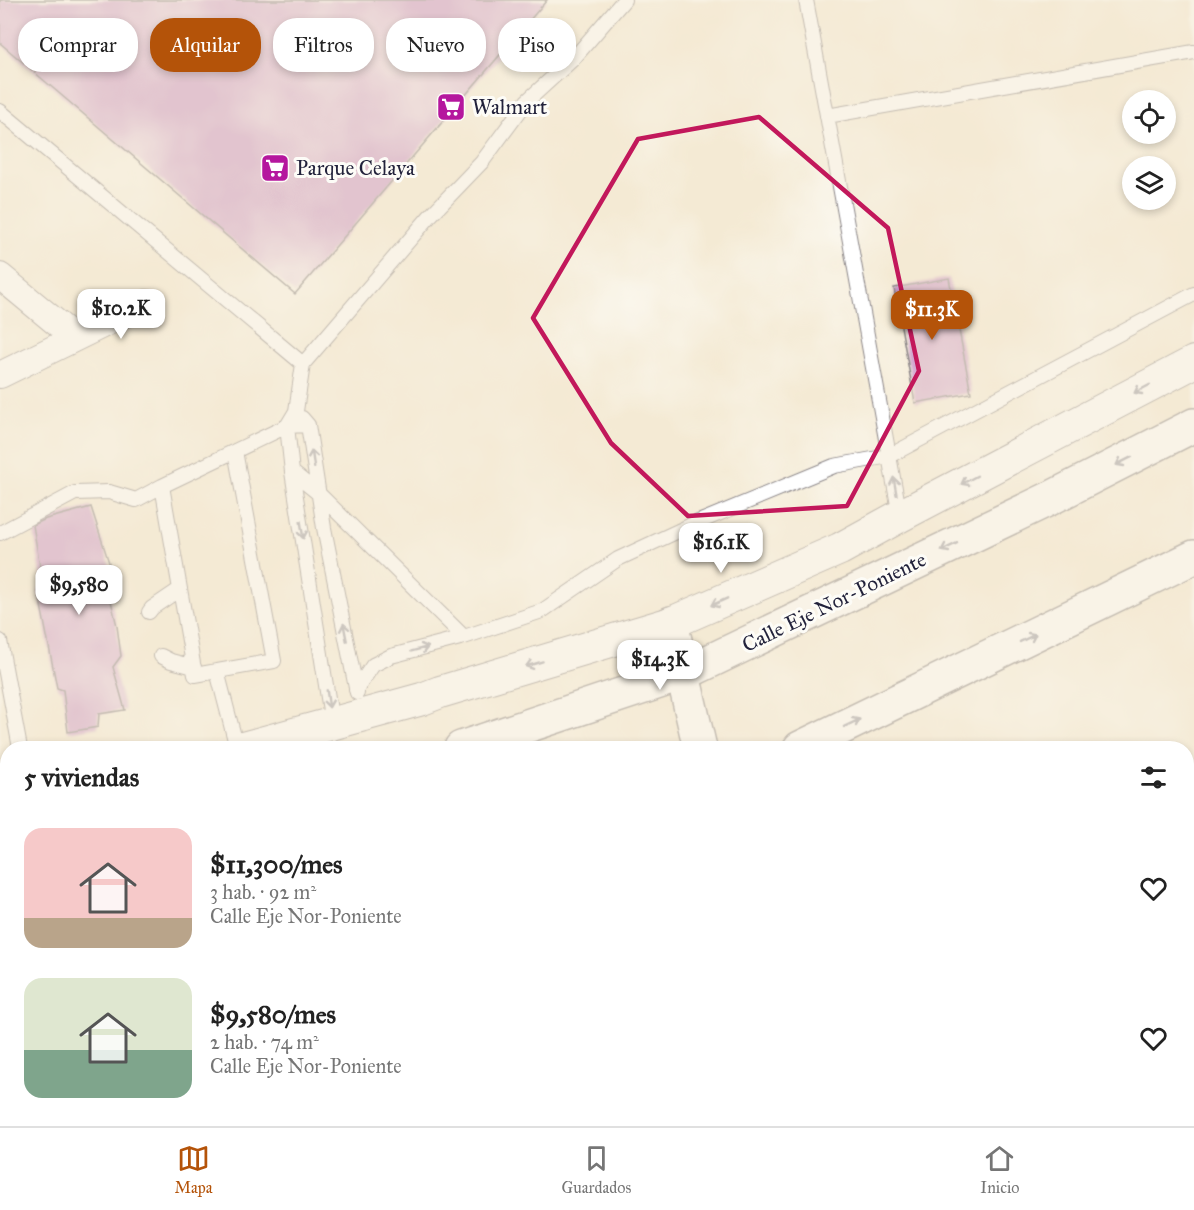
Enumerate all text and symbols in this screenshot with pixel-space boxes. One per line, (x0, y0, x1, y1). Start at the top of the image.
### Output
chip: Comprar (18, 18, 138, 72)
chip: Alquilar (150, 18, 261, 72)
chip: Filtros (273, 18, 374, 72)
chip: Nuevo (386, 18, 486, 72)
chip: Piso (498, 18, 576, 72)
map controls (1122, 90, 1176, 210)
button: locate (1122, 90, 1176, 144)
supermarket icon: Walmart (435, 91, 467, 123)
place label: Walmart (472, 94, 548, 120)
supermarket icon: Parque Celaya (259, 152, 291, 184)
place label: Parque Celaya (296, 155, 415, 181)
button: layers (1122, 156, 1176, 210)
pin: $10.2K (72, 289, 170, 340)
pin: $11.3K (883, 290, 981, 341)
text: $10.2K (91, 296, 151, 320)
text: $11.3K (905, 297, 959, 321)
one-way arrow (1134, 383, 1151, 395)
one-way arrow (307, 450, 318, 469)
one-way arrow (1116, 456, 1134, 467)
one-way arrow (961, 474, 979, 486)
one-way arrow (889, 477, 900, 496)
one-way arrow (296, 520, 307, 540)
pin: $16.1K (672, 523, 770, 574)
text: $16.1K (693, 530, 749, 554)
one-way arrow (941, 541, 959, 553)
street label: Calle Eje Nor-Poniente (738, 546, 930, 658)
pin: $9,580 (30, 565, 128, 616)
text: $9,580 (49, 572, 109, 596)
one-way arrow (710, 598, 728, 609)
one-way arrow (339, 623, 350, 643)
one-way arrow (1019, 632, 1036, 644)
pin: $14.3K (611, 640, 709, 691)
one-way arrow (410, 642, 429, 654)
text: $14.3K (631, 647, 689, 671)
one-way arrow (525, 659, 544, 670)
one-way arrow (323, 688, 334, 708)
one-way arrow (843, 717, 861, 728)
text: 5 viviendas (24, 761, 139, 793)
icon: filters (1137, 761, 1170, 794)
text: $11,300/mes (210, 848, 343, 880)
icon: home (72, 852, 144, 924)
icon: heart (1137, 872, 1170, 905)
text: 3 hab. · 92 m² (210, 880, 316, 904)
text: Calle Eje Nor-Poniente (210, 904, 402, 928)
text: $9,580/mes (210, 998, 336, 1030)
icon: home (72, 1002, 144, 1074)
icon: heart (1137, 1022, 1170, 1055)
text: 2 hab. · 74 m² (210, 1030, 319, 1054)
text: Calle Eje Nor-Poniente (210, 1054, 402, 1078)
tab: Mapa (175, 1142, 213, 1197)
tab: Guardados (562, 1142, 631, 1197)
tab: Inicio (980, 1142, 1019, 1197)

